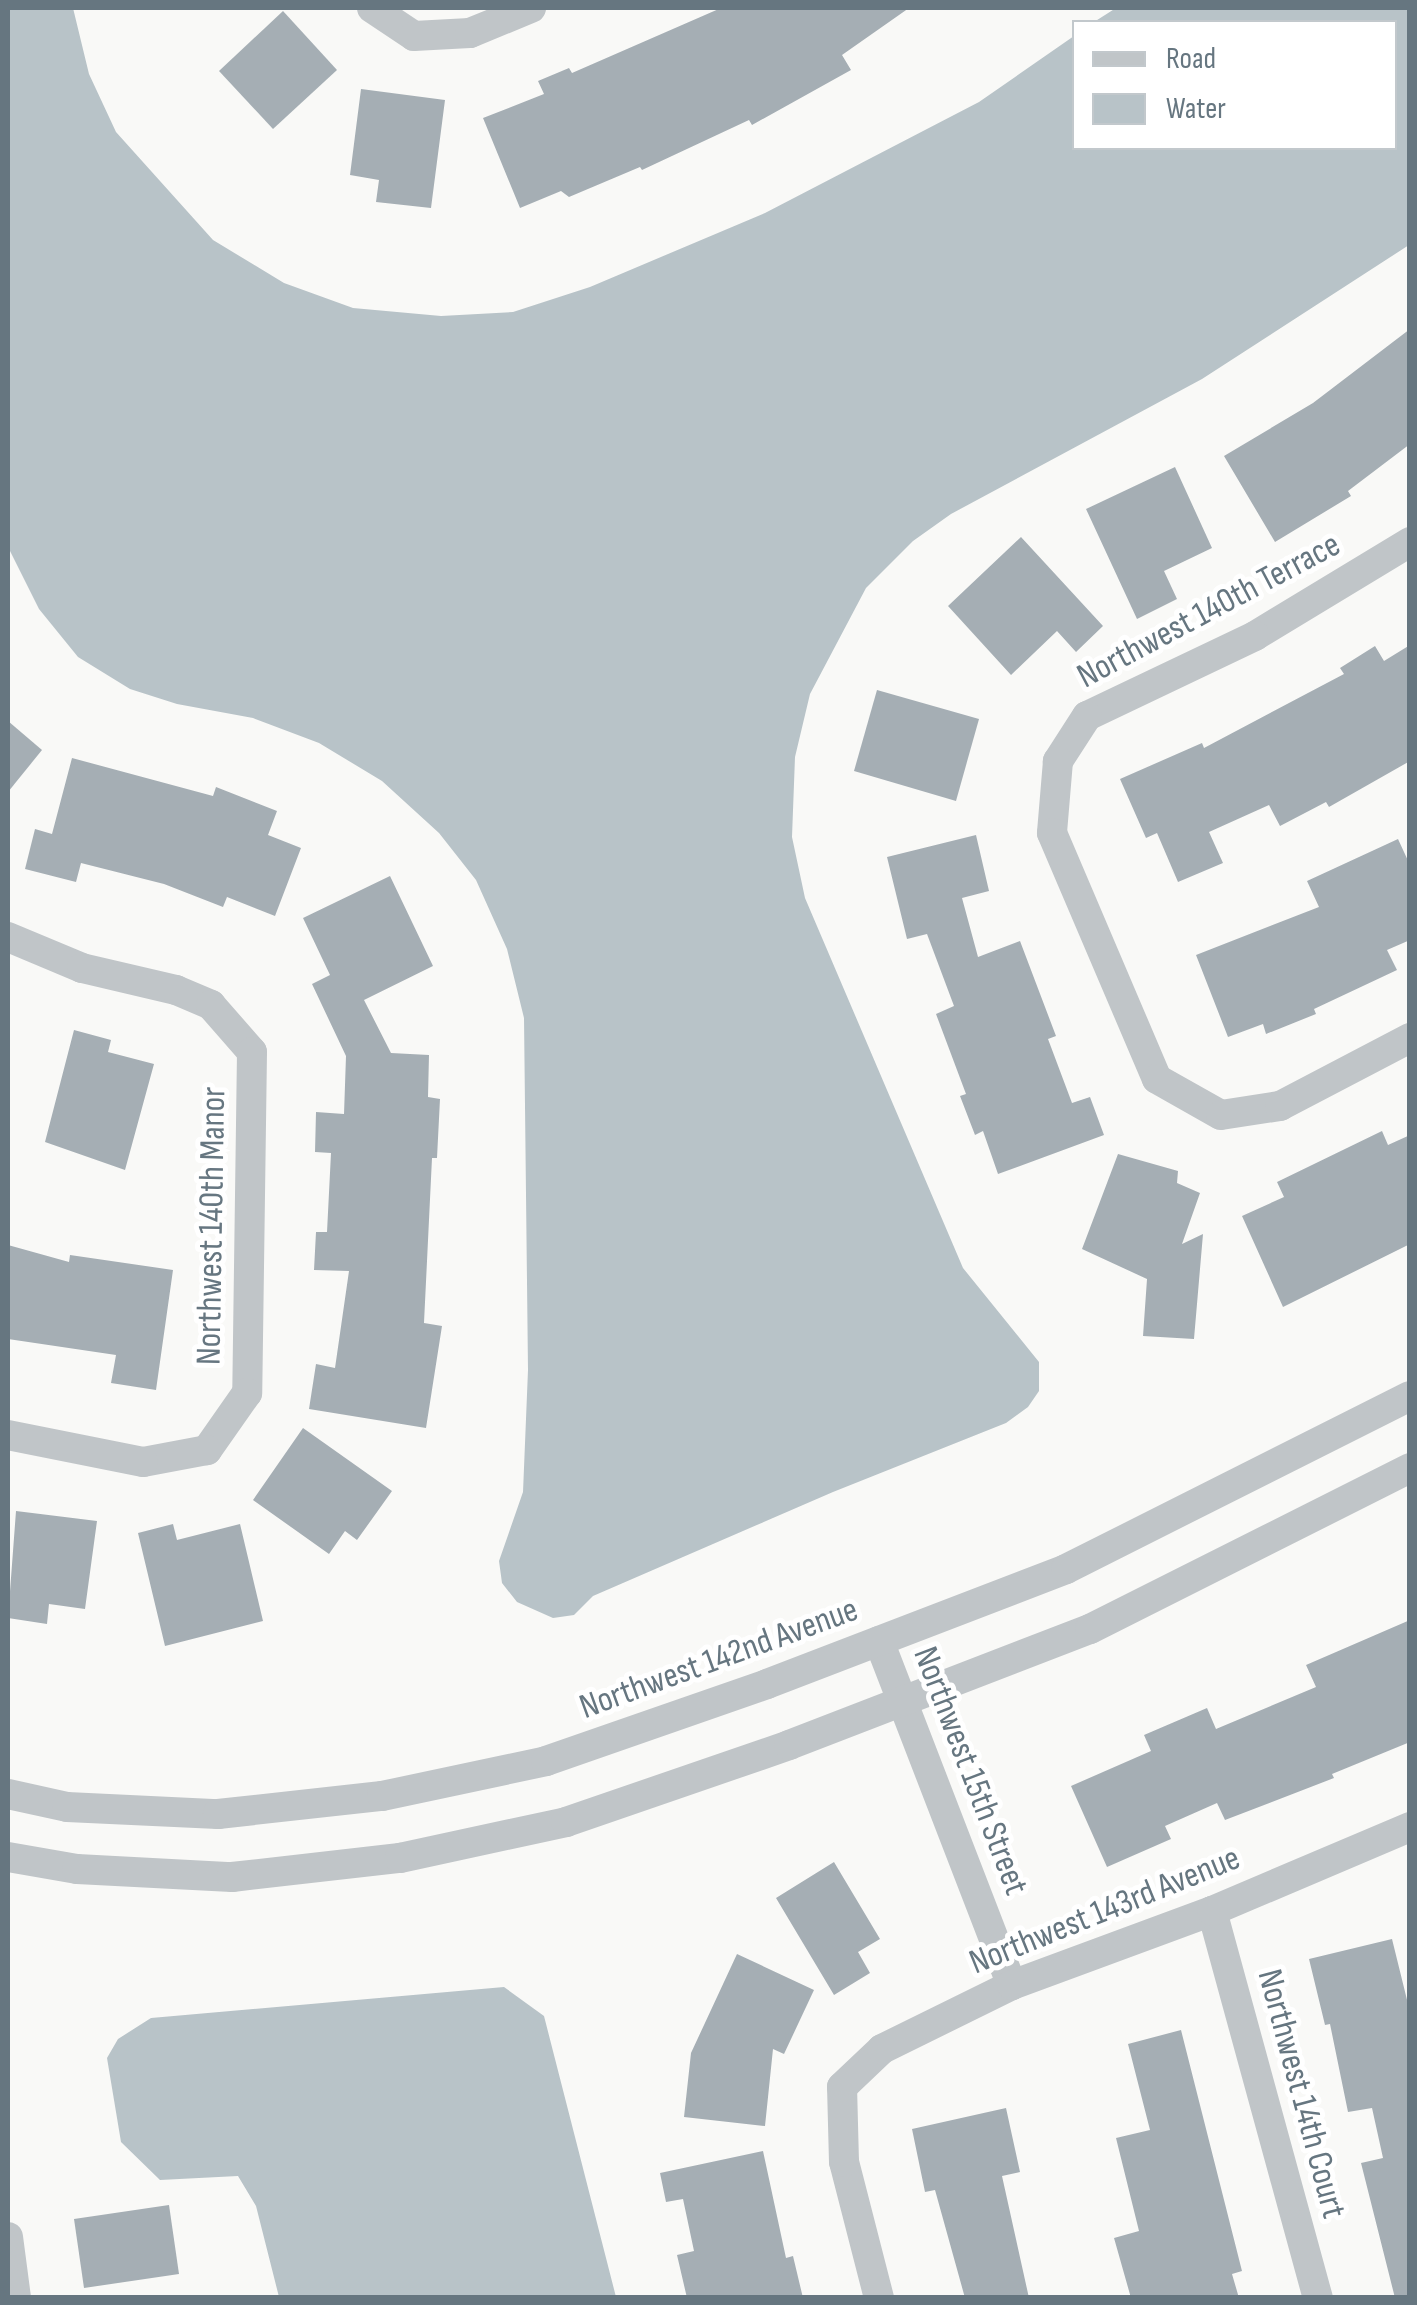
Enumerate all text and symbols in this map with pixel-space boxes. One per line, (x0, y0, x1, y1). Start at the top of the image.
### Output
legend (1072, 20, 1397, 150)
text: Road (1166, 41, 1216, 77)
text: Water (1166, 91, 1226, 127)
street label: Northwest 140th Terrace (1070, 524, 1348, 698)
street label: Northwest 140th Manor (189, 1086, 235, 1366)
street label: Northwest 142nd Avenue (574, 1589, 864, 1729)
street label: Northwest 15th Street (903, 1641, 1037, 1901)
street label: Northwest 143rd Avenue (964, 1838, 1246, 1984)
street label: Northwest 14th Court (1248, 1965, 1354, 2223)

